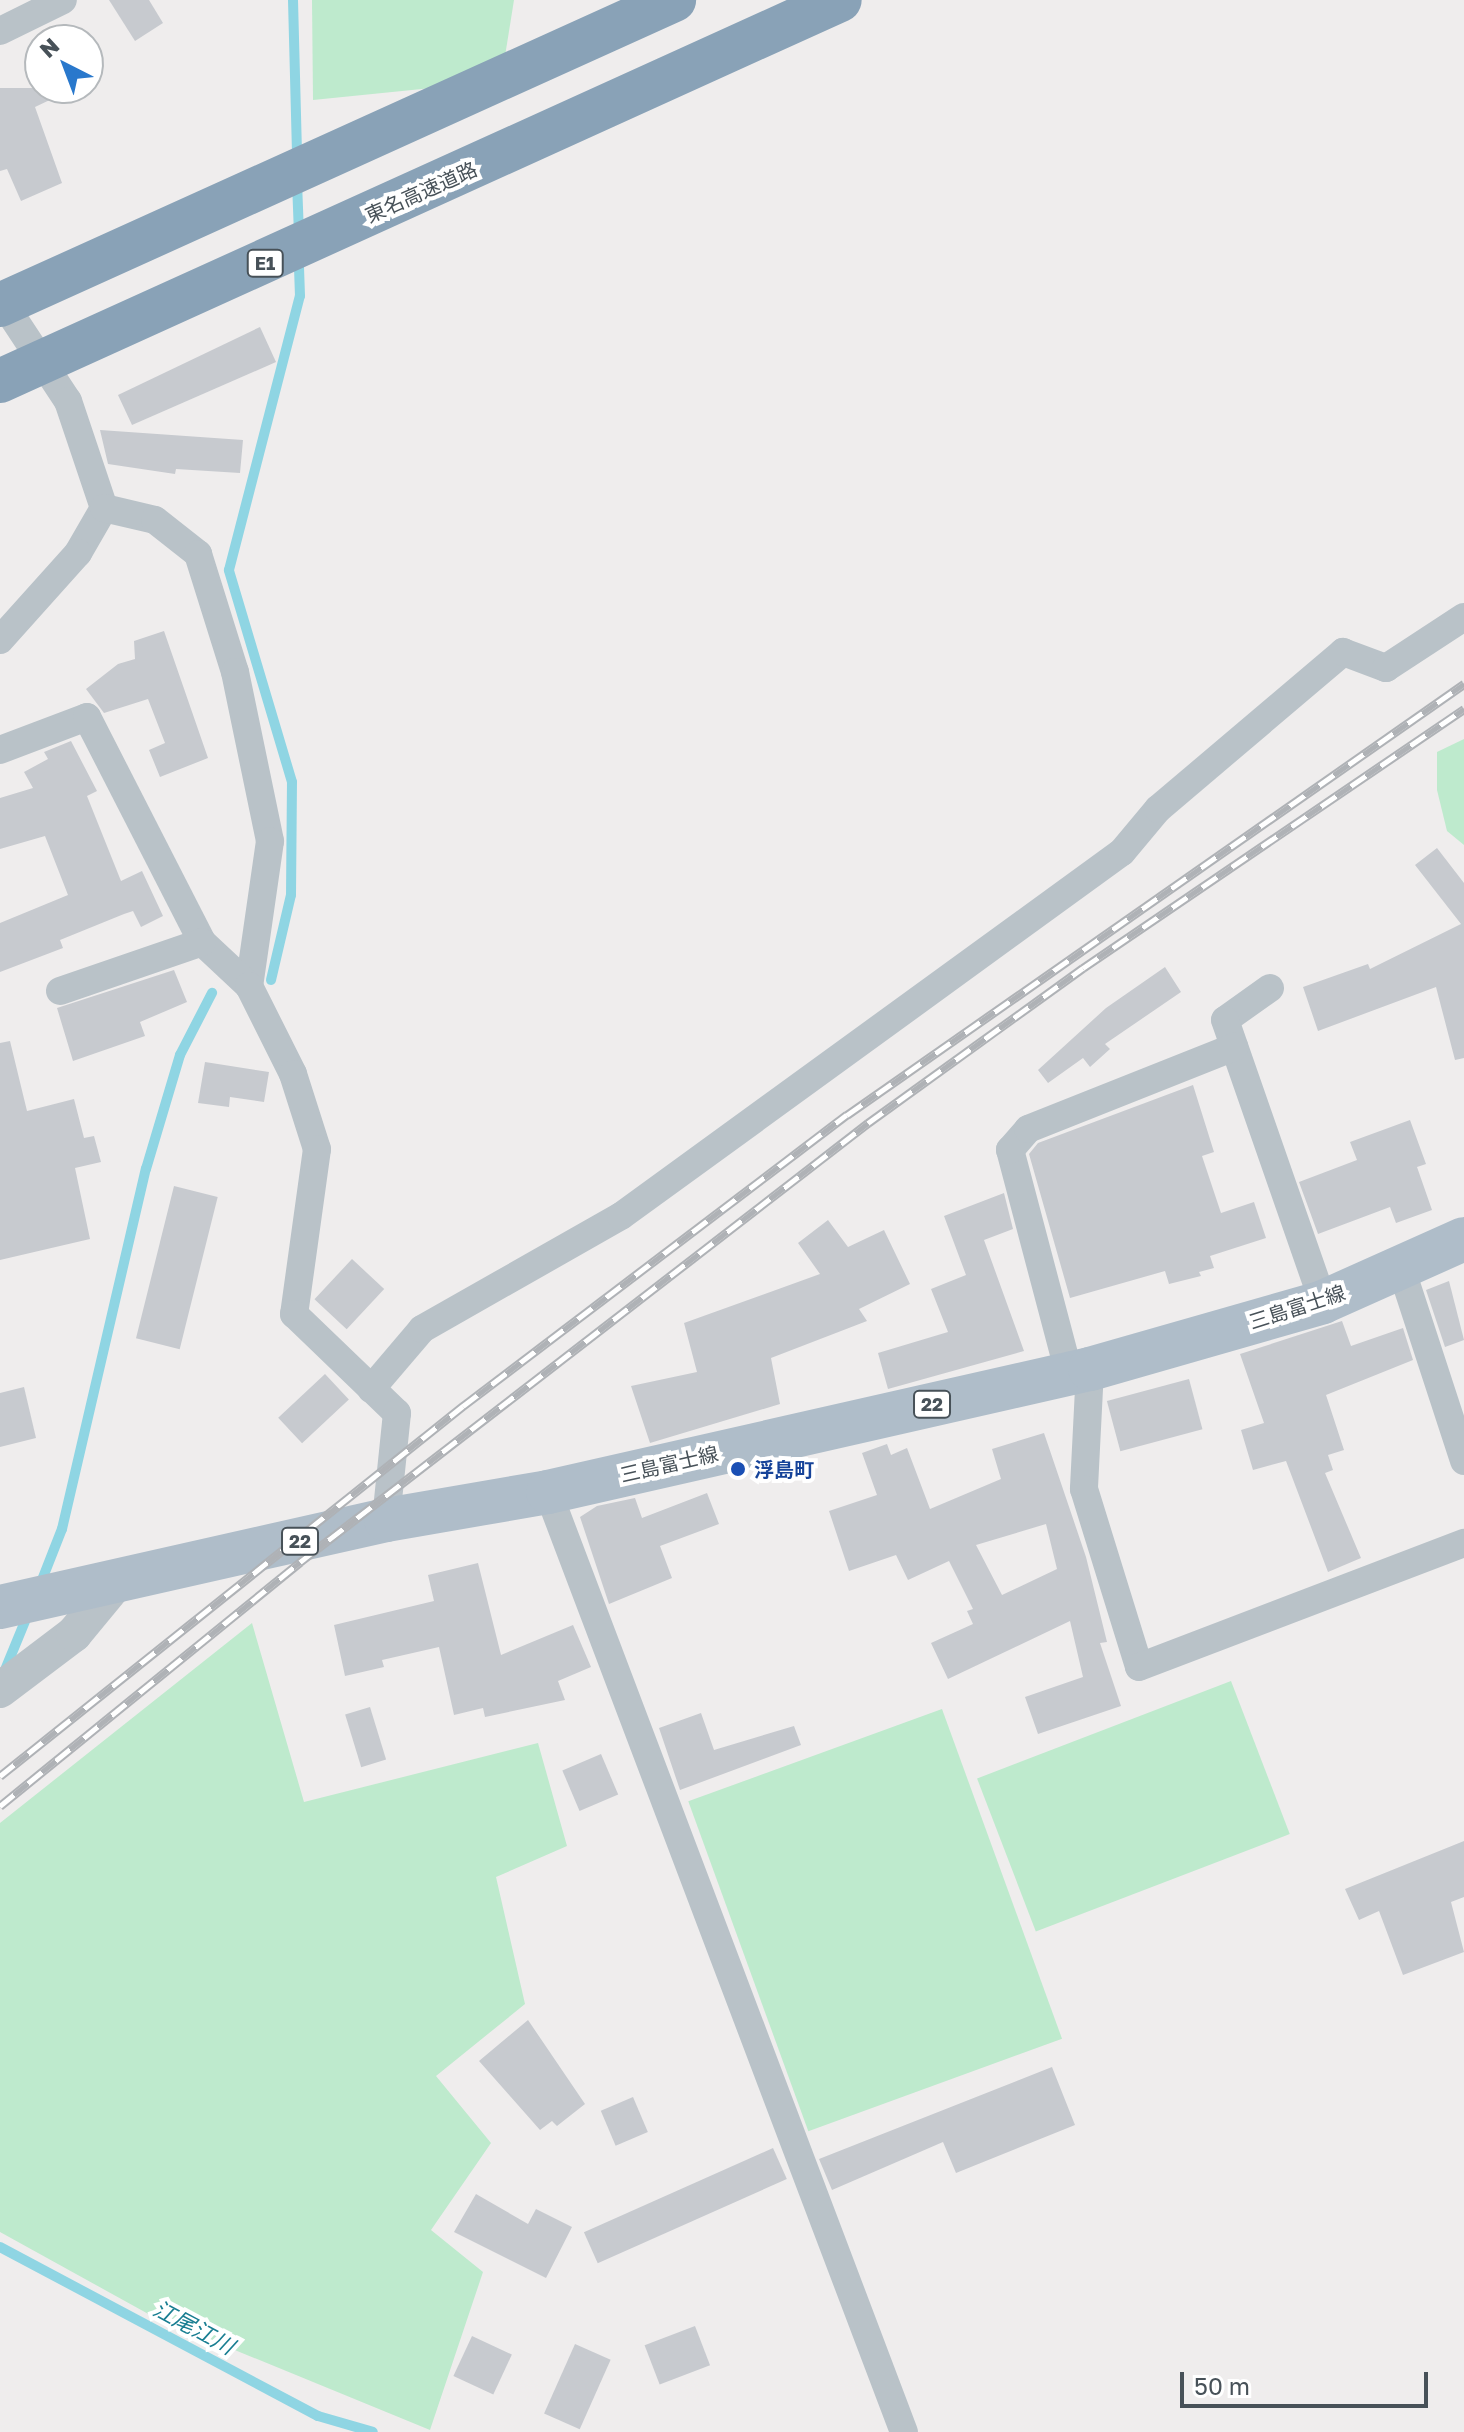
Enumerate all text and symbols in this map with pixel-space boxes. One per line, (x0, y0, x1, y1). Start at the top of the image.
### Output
north arrow (24, 24, 104, 104)
text: N (34, 32, 64, 63)
street label: 東名高速道路 (361, 157, 481, 227)
road number: E1 (245, 249, 285, 277)
street label: 三島富士線 (1246, 1280, 1348, 1334)
road number: 22 (912, 1390, 952, 1418)
street label: 三島富士線 (618, 1441, 720, 1487)
place label: 浮島町 (754, 1457, 814, 1481)
marker: 浮島町 (729, 1460, 747, 1478)
road number: 22 (280, 1527, 320, 1555)
water label: 江尾江川 (149, 2295, 239, 2359)
scale bar (1184, 2356, 1432, 2406)
text: 50 m (1194, 2371, 1250, 2400)

